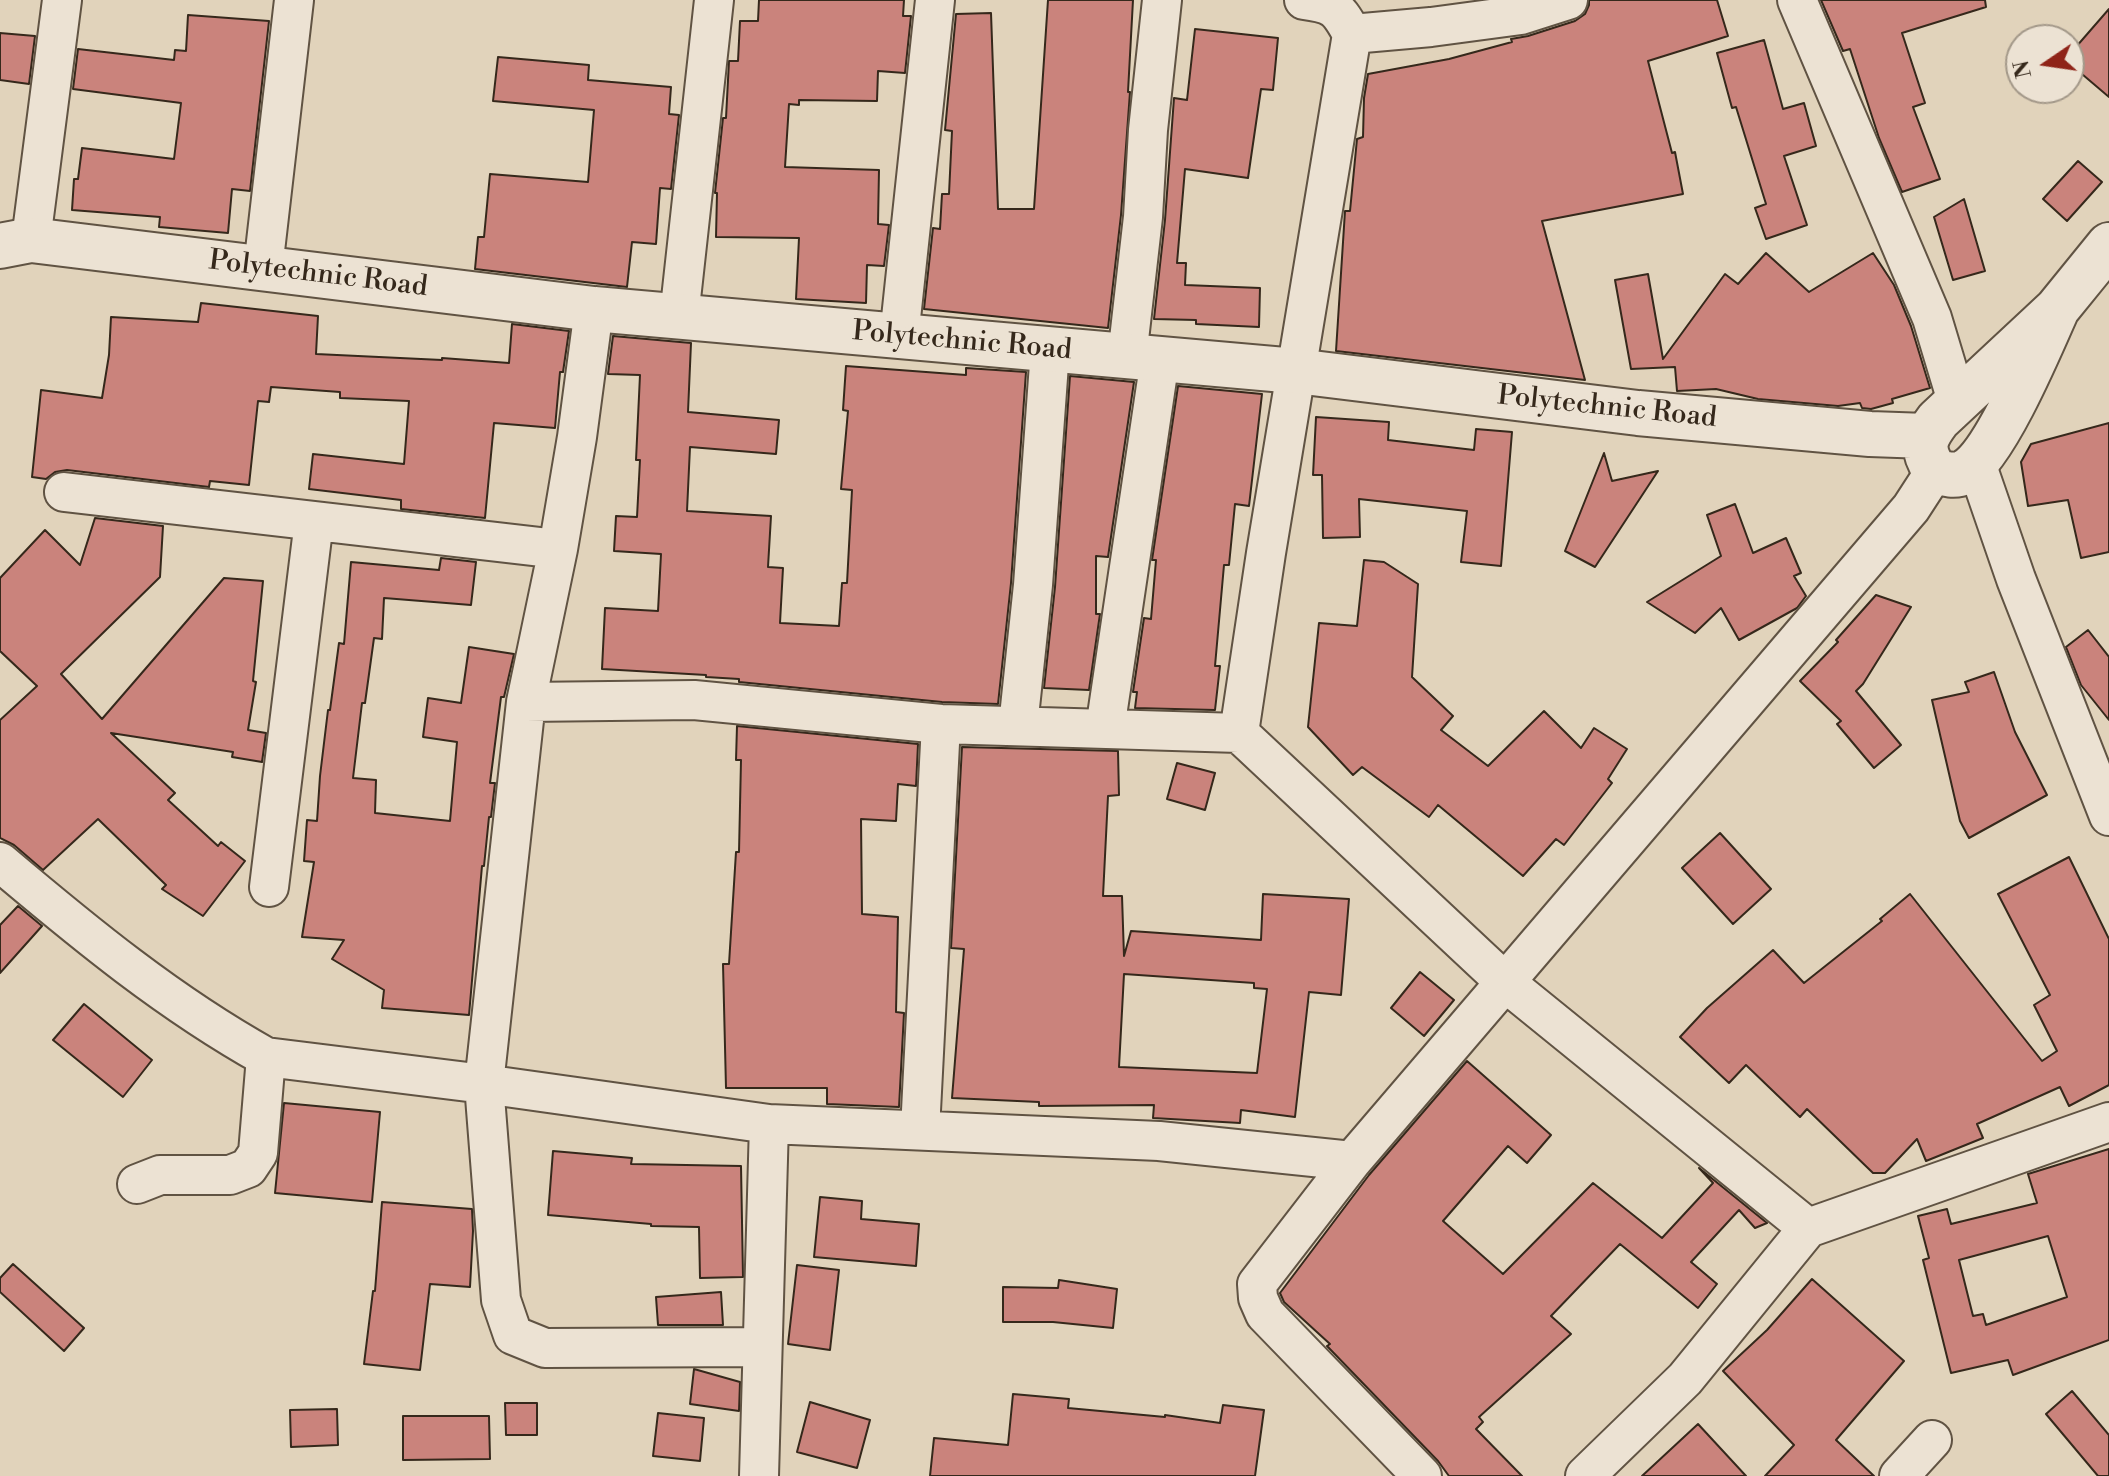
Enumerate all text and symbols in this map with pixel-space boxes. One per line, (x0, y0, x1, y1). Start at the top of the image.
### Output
north arrow (2005, 24, 2085, 104)
text: N (2008, 58, 2038, 81)
street label: Polytechnic Road (207, 245, 429, 305)
street label: Polytechnic Road (851, 316, 1073, 368)
street label: Polytechnic Road (1496, 380, 1718, 436)

